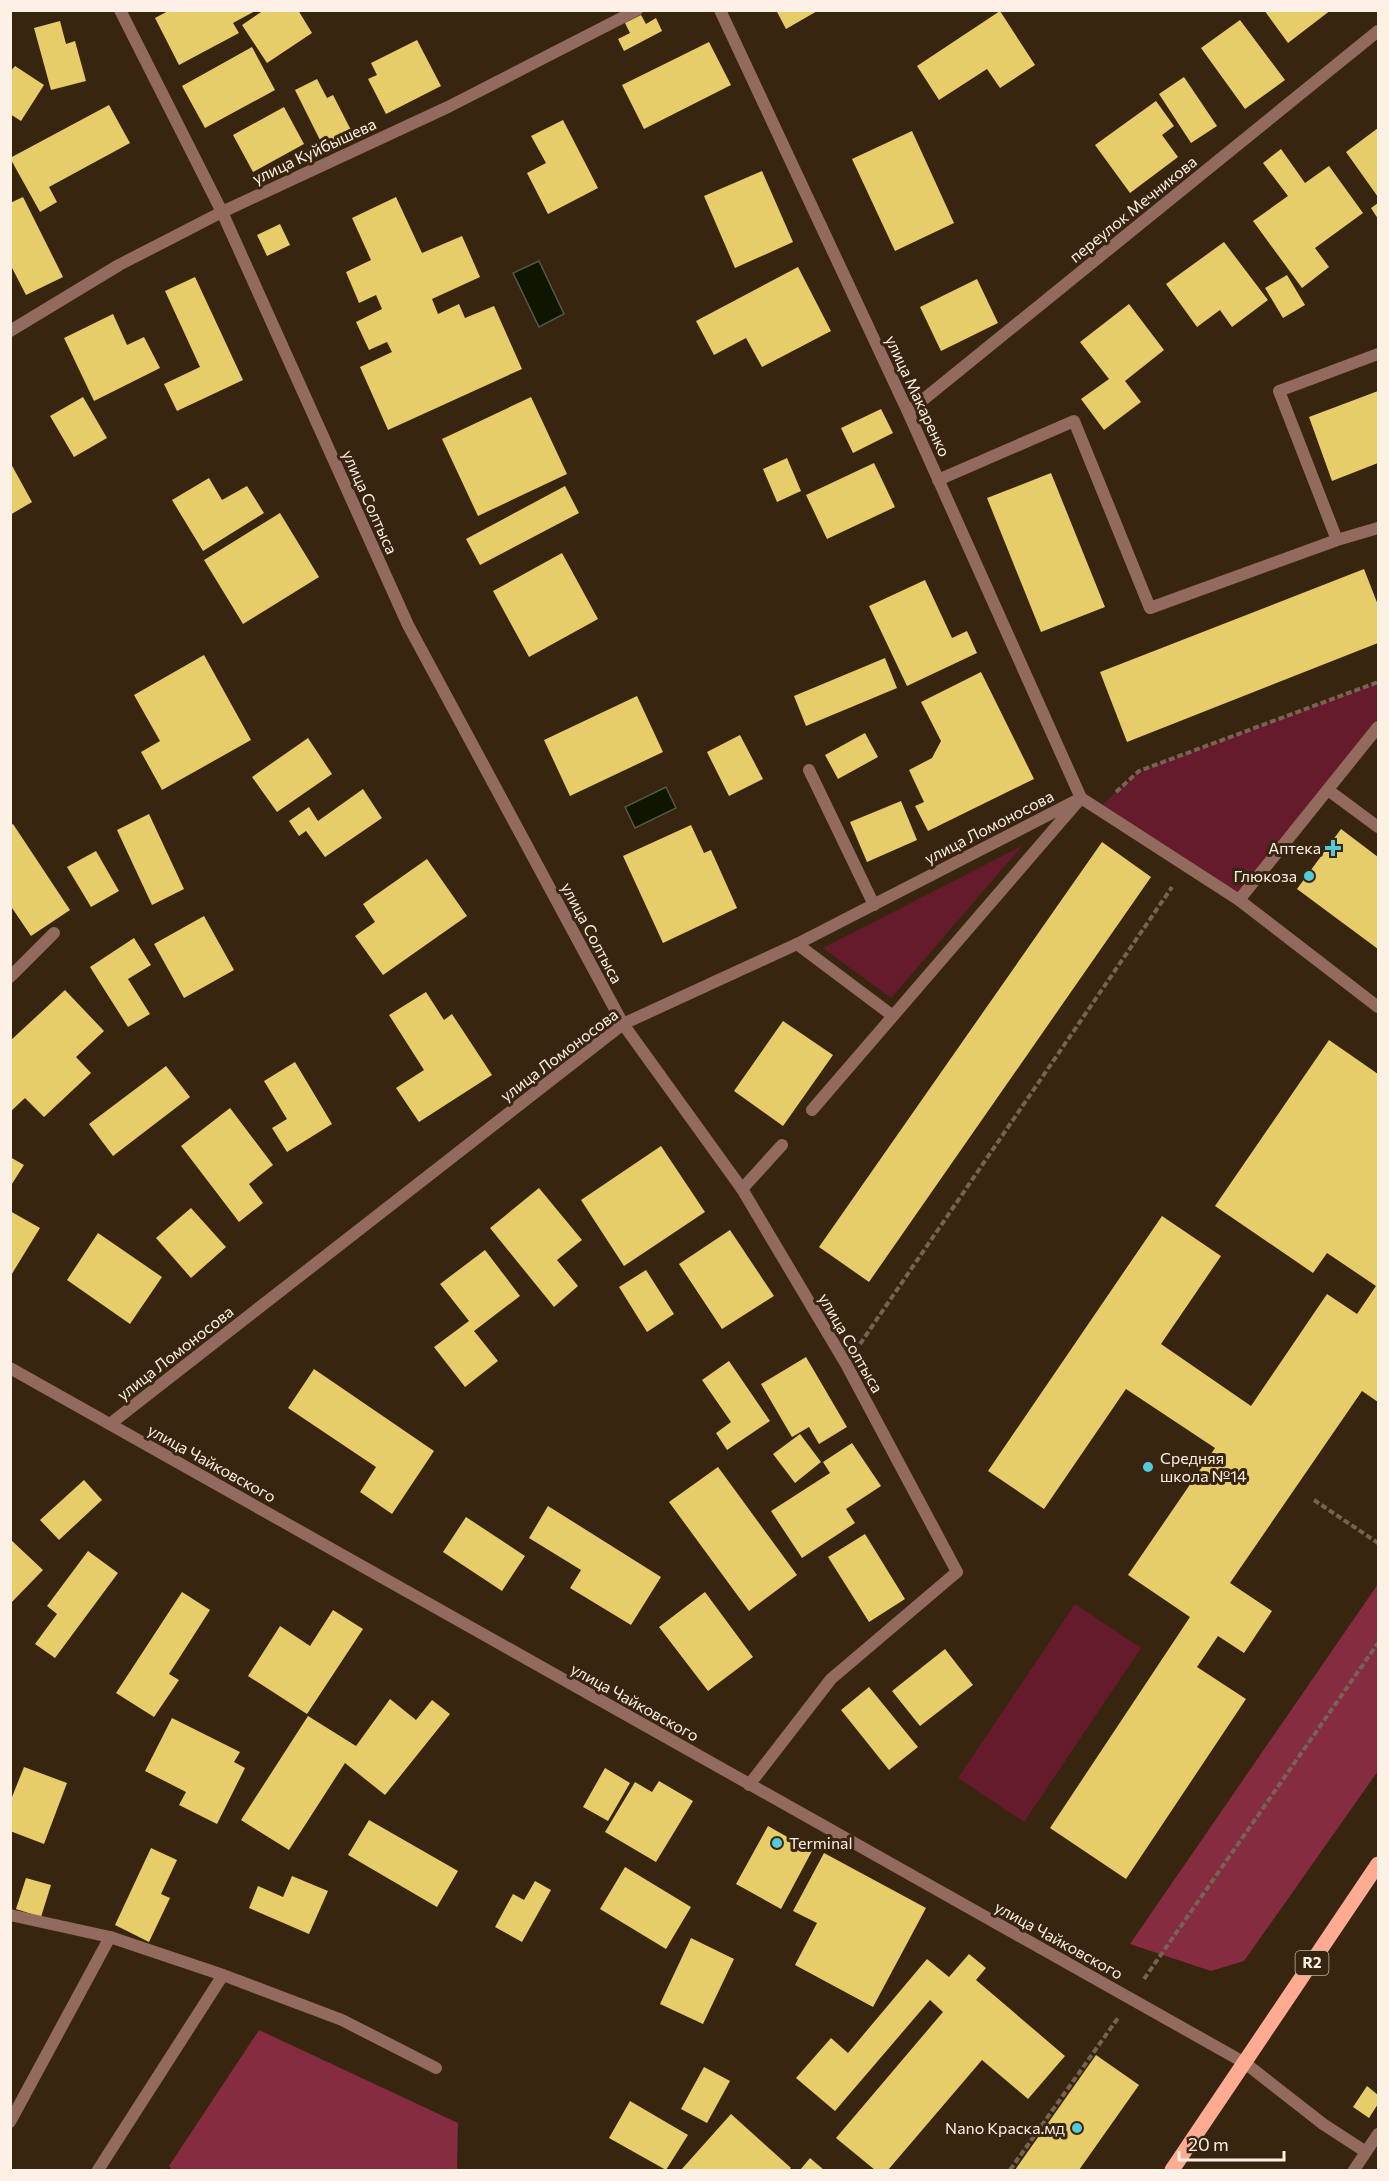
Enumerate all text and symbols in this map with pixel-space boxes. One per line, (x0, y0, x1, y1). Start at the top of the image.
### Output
street label: улица Куйбышева (249, 114, 379, 188)
street label: переулок Мечникова (1065, 151, 1200, 266)
street label: улица Макаренко (882, 332, 955, 460)
street label: улица Солтыса (339, 447, 402, 557)
street label: улица Ломоносова (921, 786, 1056, 867)
place label: Аптека (1268, 838, 1321, 857)
marker: Аптека (1326, 841, 1340, 855)
place label: Глюкоза (1233, 866, 1297, 885)
marker: Глюкоза (1302, 869, 1316, 883)
street label: улица Солтыса (558, 879, 627, 987)
street label: улица Ломоносова (496, 1004, 621, 1105)
street label: улица Солтыса (815, 1290, 888, 1396)
street label: улица Ломоносова (113, 1301, 237, 1404)
street label: улица Чайковского (145, 1419, 280, 1506)
place label: Средняя школа №14 (1160, 1448, 1247, 1485)
marker: Средняя школа №14 (1141, 1460, 1155, 1474)
street label: улица Чайковского (568, 1658, 703, 1745)
place label: Terminal (789, 1833, 853, 1852)
marker: Terminal (770, 1836, 784, 1850)
street label: улица Чайковского (992, 1896, 1127, 1983)
road number: R2 (1296, 1951, 1328, 1975)
place label: Nano Краска.мд (945, 2118, 1066, 2137)
marker: Nano Краска.мд (1070, 2121, 1084, 2135)
scale bar (1179, 2124, 1284, 2162)
text: 20 m (1188, 2133, 1229, 2155)

